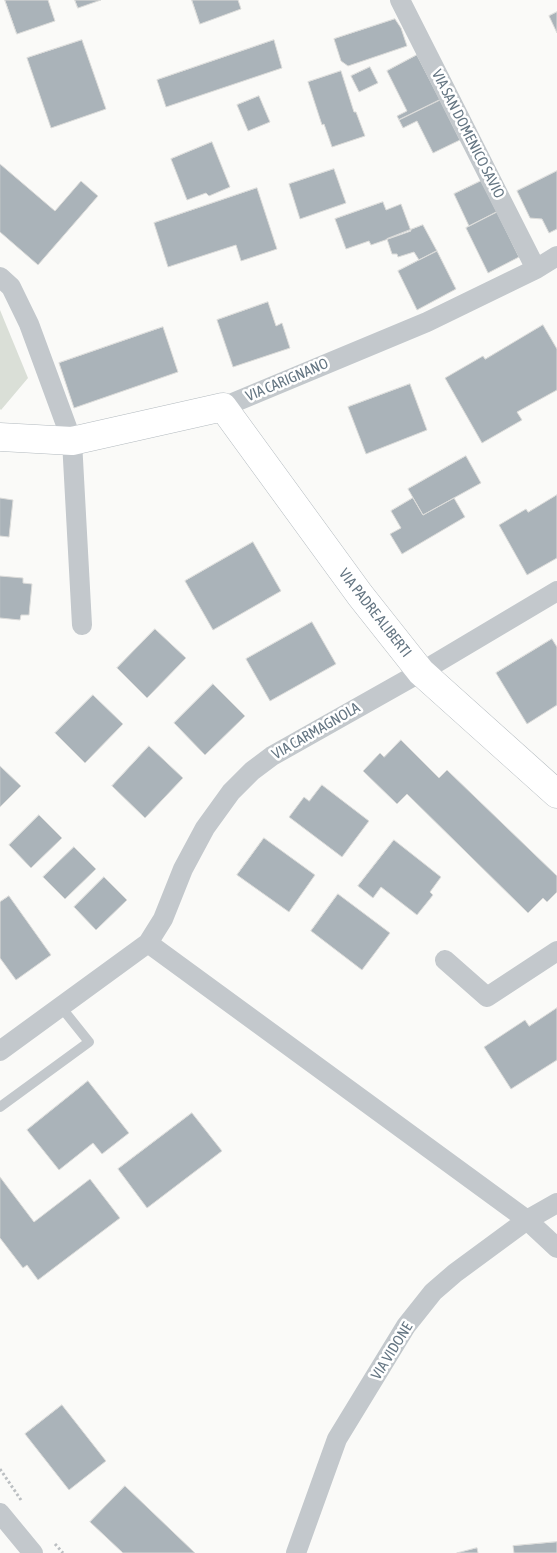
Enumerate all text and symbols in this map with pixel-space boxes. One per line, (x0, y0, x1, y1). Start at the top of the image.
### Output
street label: VIA SAN DOMENICO SAVIO (428, 67, 508, 201)
street label: VIA CARIGNANO (243, 355, 331, 405)
street label: VIA PADRE ALIBERTI (335, 565, 415, 661)
street label: VIA CARMAGNOLA (269, 699, 363, 763)
street label: VIA VIDONE (367, 1319, 417, 1383)

